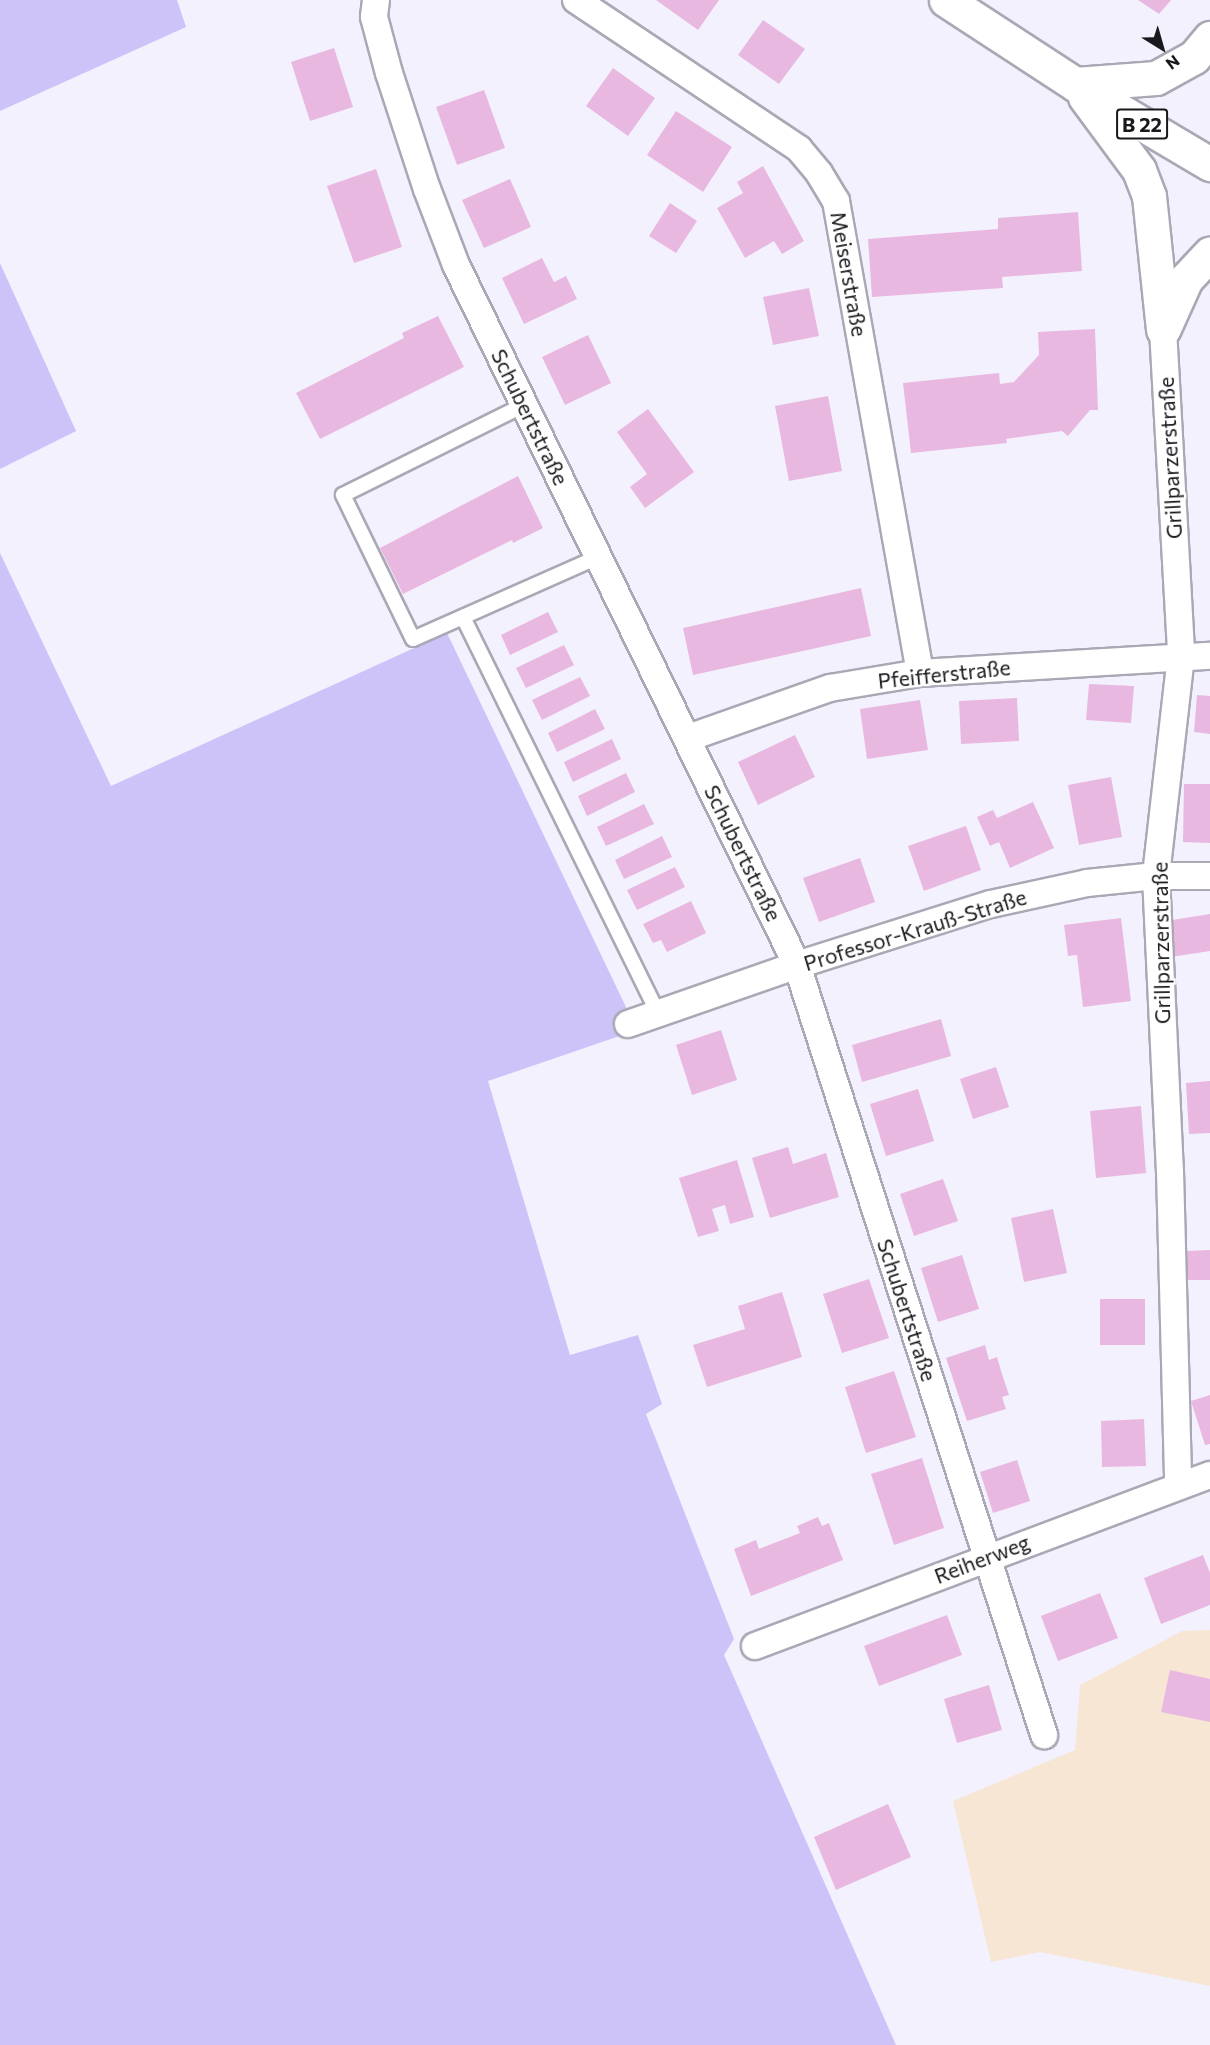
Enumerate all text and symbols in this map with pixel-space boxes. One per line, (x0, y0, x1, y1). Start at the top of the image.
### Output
north arrow (1132, 18, 1192, 78)
text: N (1163, 52, 1184, 74)
road number: B 22 (1115, 107, 1169, 141)
street label: Meiserstraße (826, 210, 872, 338)
street label: Schubertstraße (486, 345, 574, 489)
street label: Grillparzerstraße (1153, 376, 1187, 540)
street label: Pfeifferstraße (876, 655, 1012, 693)
street label: Schubertstraße (699, 781, 787, 925)
street label: Grillparzerstraße (1147, 862, 1175, 1024)
street label: Professor-Krauß-Straße (801, 884, 1029, 976)
street label: Schubertstraße (872, 1236, 942, 1384)
street label: Reiherweg (931, 1529, 1033, 1589)

